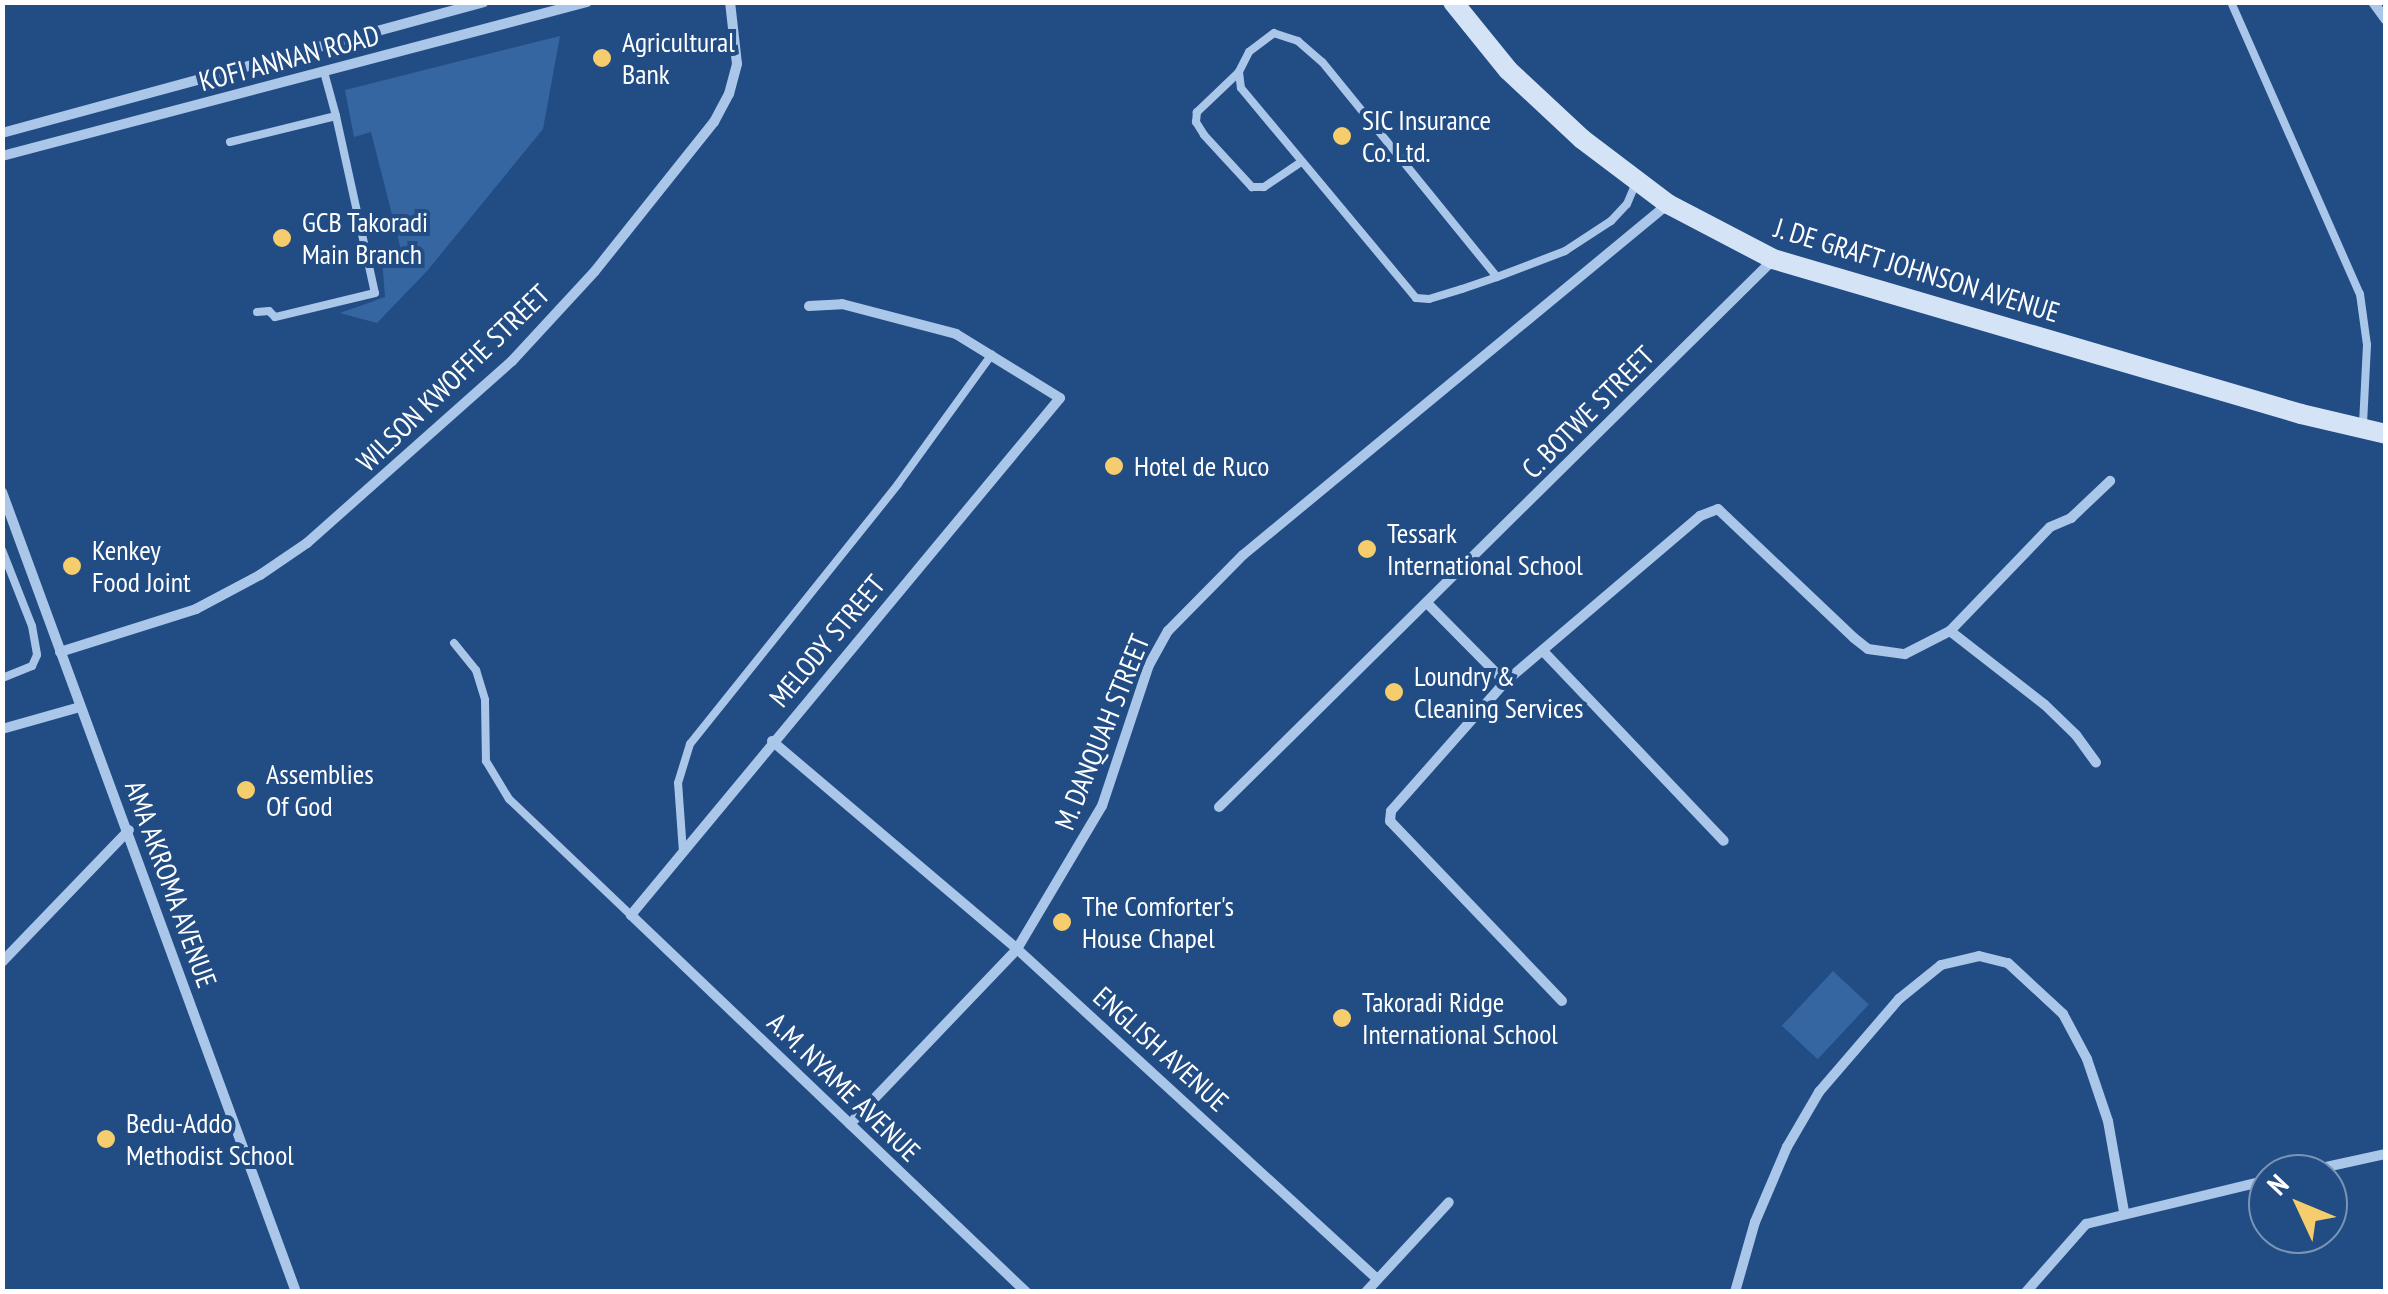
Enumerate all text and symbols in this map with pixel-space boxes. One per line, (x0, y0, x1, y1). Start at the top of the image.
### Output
street label: KOFI ANNAN ROAD (195, 18, 383, 98)
place label: Agricultural Bank (622, 25, 735, 91)
marker: Agricultural Bank (591, 47, 613, 69)
place label: SIC Insurance Co. Ltd. (1362, 103, 1492, 169)
marker: SIC Insurance Co. Ltd. (1331, 125, 1353, 147)
place label: GCB Takoradi Main Branch (302, 205, 429, 271)
street label: J. DE GRAFT JOHNSON AVENUE (1769, 210, 2065, 330)
marker: GCB Takoradi Main Branch (271, 227, 293, 249)
street label: WILSON KWOFFIE STREET (350, 277, 556, 479)
street label: C. BOTWE STREET (1514, 338, 1662, 486)
place label: Hotel de Ruco (1134, 449, 1269, 483)
marker: Hotel de Ruco (1103, 455, 1125, 477)
place label: Tessark International School (1387, 516, 1583, 582)
place label: Kenkey Food Joint (92, 533, 191, 599)
marker: Tessark International School (1356, 538, 1378, 560)
marker: Kenkey Food Joint (61, 555, 83, 577)
street label: MELODY STREET (762, 568, 892, 714)
street label: M. DANQUAH STREET (1047, 628, 1157, 836)
place label: Loundry & Cleaning Services (1414, 659, 1583, 725)
marker: Loundry & Cleaning Services (1383, 681, 1405, 703)
place label: Assemblies Of God (266, 757, 374, 823)
street label: AMA AKROMA AVENUE (117, 774, 225, 994)
marker: Assemblies Of God (235, 779, 257, 801)
place label: The Comforter's House Chapel (1082, 889, 1234, 955)
marker: The Comforter's House Chapel (1051, 911, 1073, 933)
street label: ENGLISH AVENUE (1086, 979, 1236, 1119)
place label: Takoradi Ridge International School (1362, 985, 1558, 1051)
street label: A.M. NYAME AVENUE (760, 1005, 928, 1169)
marker: Takoradi Ridge International School (1331, 1007, 1353, 1029)
place label: Bedu-Addo Methodist School (126, 1106, 294, 1172)
marker: Bedu-Addo Methodist School (95, 1128, 117, 1150)
north arrow (2248, 1154, 2348, 1254)
text: N (2259, 1166, 2296, 1202)

